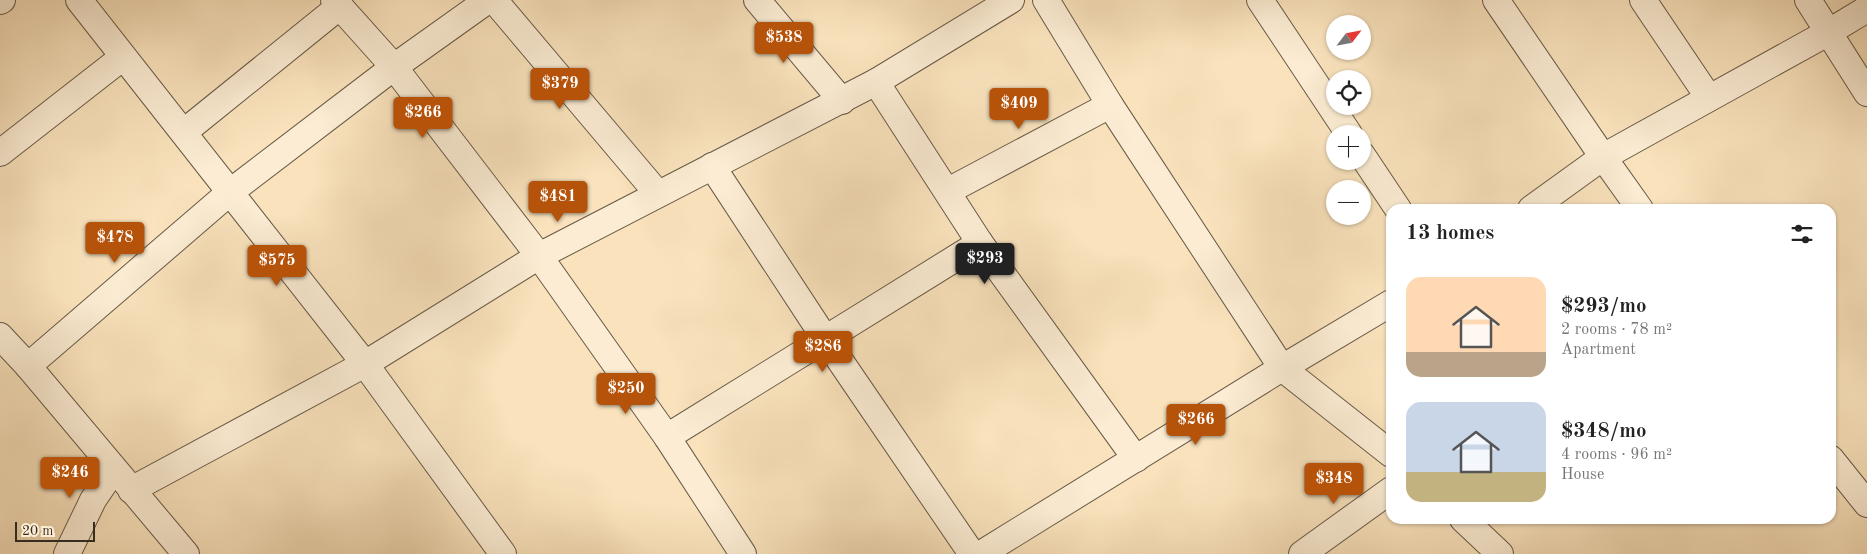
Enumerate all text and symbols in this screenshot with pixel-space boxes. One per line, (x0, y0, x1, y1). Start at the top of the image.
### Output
north arrow (1326, 15, 1371, 60)
map controls (1326, 15, 1371, 225)
pin: $538 (754, 22, 814, 64)
text: $538 (765, 30, 803, 46)
pin: $379 (530, 68, 590, 110)
button: locate (1326, 70, 1371, 115)
text: $379 (541, 76, 579, 92)
pin: $409 (989, 88, 1049, 130)
pin: $266 (393, 96, 453, 139)
text: $409 (1000, 96, 1038, 112)
text: $266 (404, 105, 442, 121)
button: + (1326, 125, 1371, 170)
pin: $481 (528, 180, 588, 223)
button: − (1326, 180, 1371, 225)
text: $481 (539, 189, 577, 205)
icon: filters (1788, 220, 1816, 248)
pin: $478 (85, 222, 145, 264)
text: 13 homes (1406, 223, 1494, 244)
text: $478 (96, 230, 134, 246)
pin: $293 (955, 242, 1015, 285)
pin: $575 (247, 244, 307, 287)
text: $293 (966, 251, 1004, 267)
text: $575 (258, 253, 296, 269)
text: $293/mo (1561, 296, 1647, 317)
icon: home (1446, 297, 1506, 357)
text: 2 rooms · 78 m² (1561, 322, 1672, 338)
pin: $286 (793, 330, 853, 373)
text: $286 (804, 339, 842, 355)
text: Apartment (1561, 342, 1636, 358)
pin: $250 (596, 372, 656, 415)
text: $250 (607, 381, 645, 397)
pin: $266 (1166, 404, 1226, 446)
text: $266 (1177, 412, 1215, 428)
text: $348/mo (1561, 421, 1647, 442)
icon: home (1446, 422, 1506, 482)
text: 4 rooms · 96 m² (1561, 447, 1672, 463)
pin: $246 (40, 456, 100, 499)
pin: $348 (1304, 462, 1364, 505)
text: $246 (51, 465, 89, 481)
text: House (1561, 467, 1604, 483)
text: $348 (1315, 471, 1353, 487)
scale bar (15, 519, 95, 542)
text: 20 m (22, 524, 53, 538)

